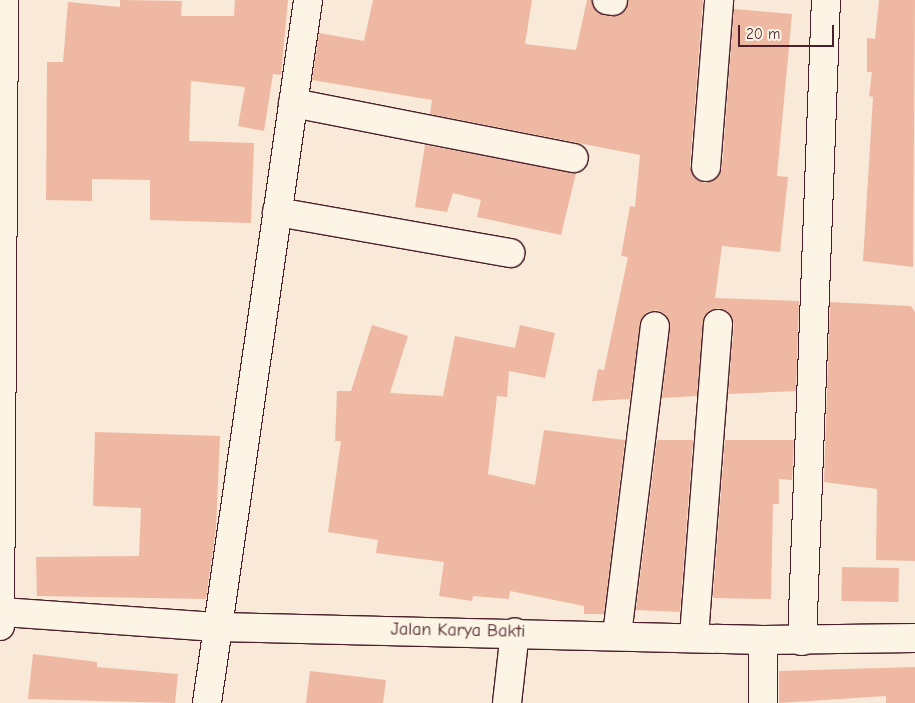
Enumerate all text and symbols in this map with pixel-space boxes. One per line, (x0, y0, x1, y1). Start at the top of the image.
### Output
scale bar (740, 15, 836, 47)
text: 20 m (746, 25, 780, 43)
street label: Jalan Karya Bakti (390, 619, 526, 643)

